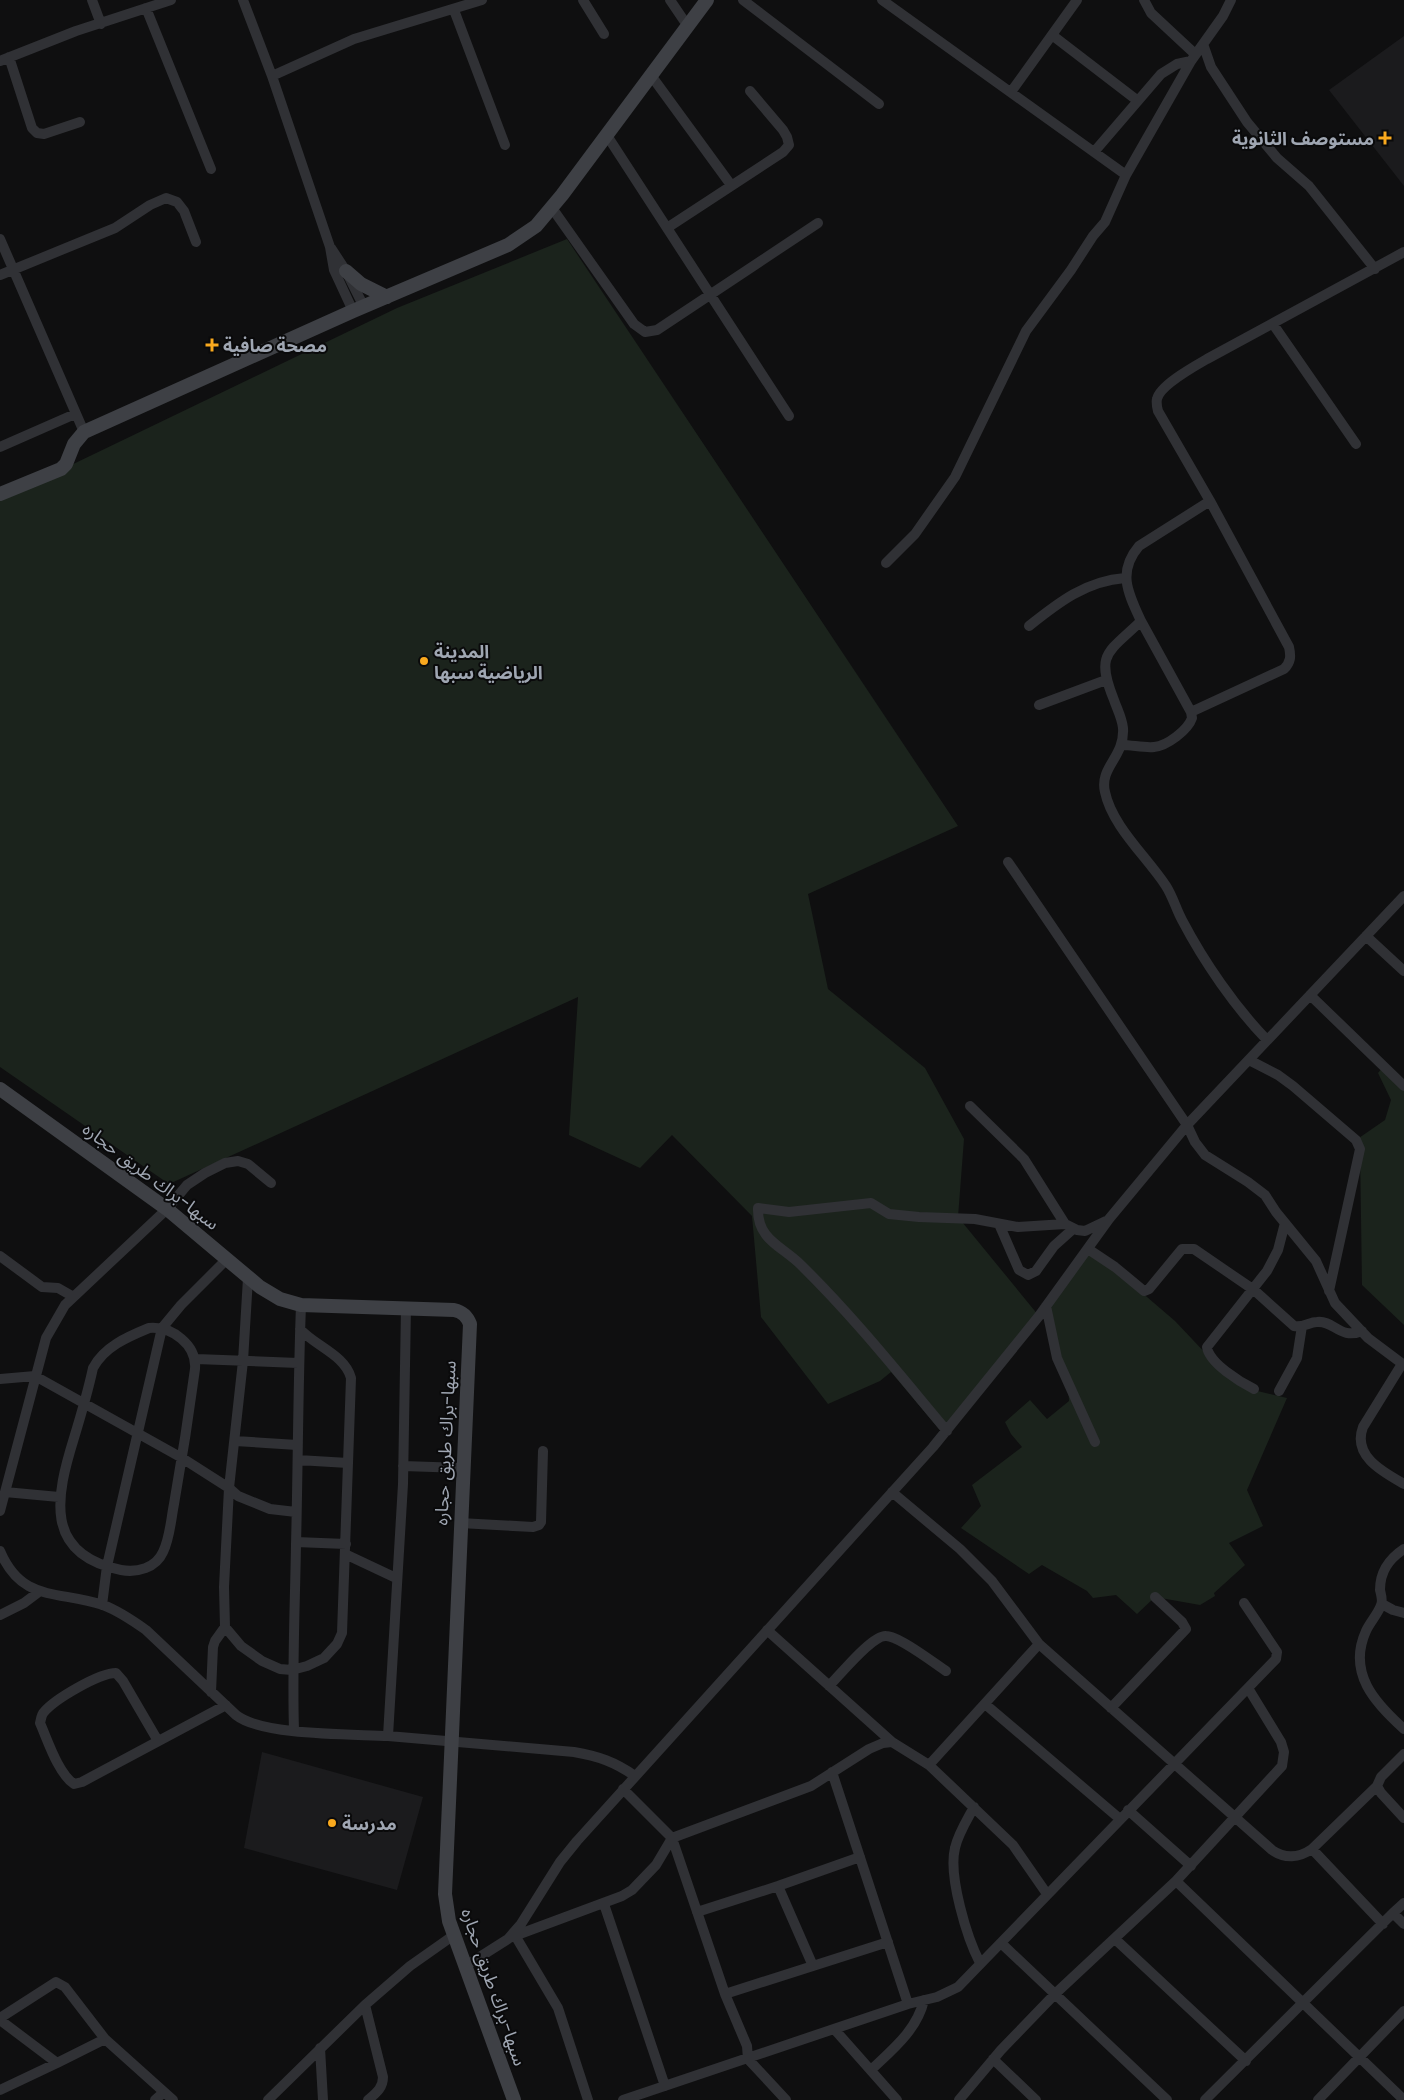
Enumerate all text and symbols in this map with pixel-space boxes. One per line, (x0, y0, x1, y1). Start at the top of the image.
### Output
place label: مستوصف الثانوية (1232, 126, 1374, 151)
marker: مستوصف الثانوية (1378, 131, 1392, 145)
place label: مصحة صافية (223, 333, 327, 358)
marker: مصحة صافية (205, 338, 219, 352)
place label: المدينة الرياضية سبها (434, 639, 543, 685)
marker: المدينة الرياضية سبها (418, 655, 430, 667)
street label: سبها-براك طريق حجاره (78, 1116, 224, 1236)
street label: سبها-براك طريق حجاره (428, 1360, 462, 1526)
place label: مدرسة (342, 1811, 397, 1836)
marker: مدرسة (326, 1817, 338, 1829)
street label: سبها-براك طريق حجاره (455, 1905, 533, 2069)

